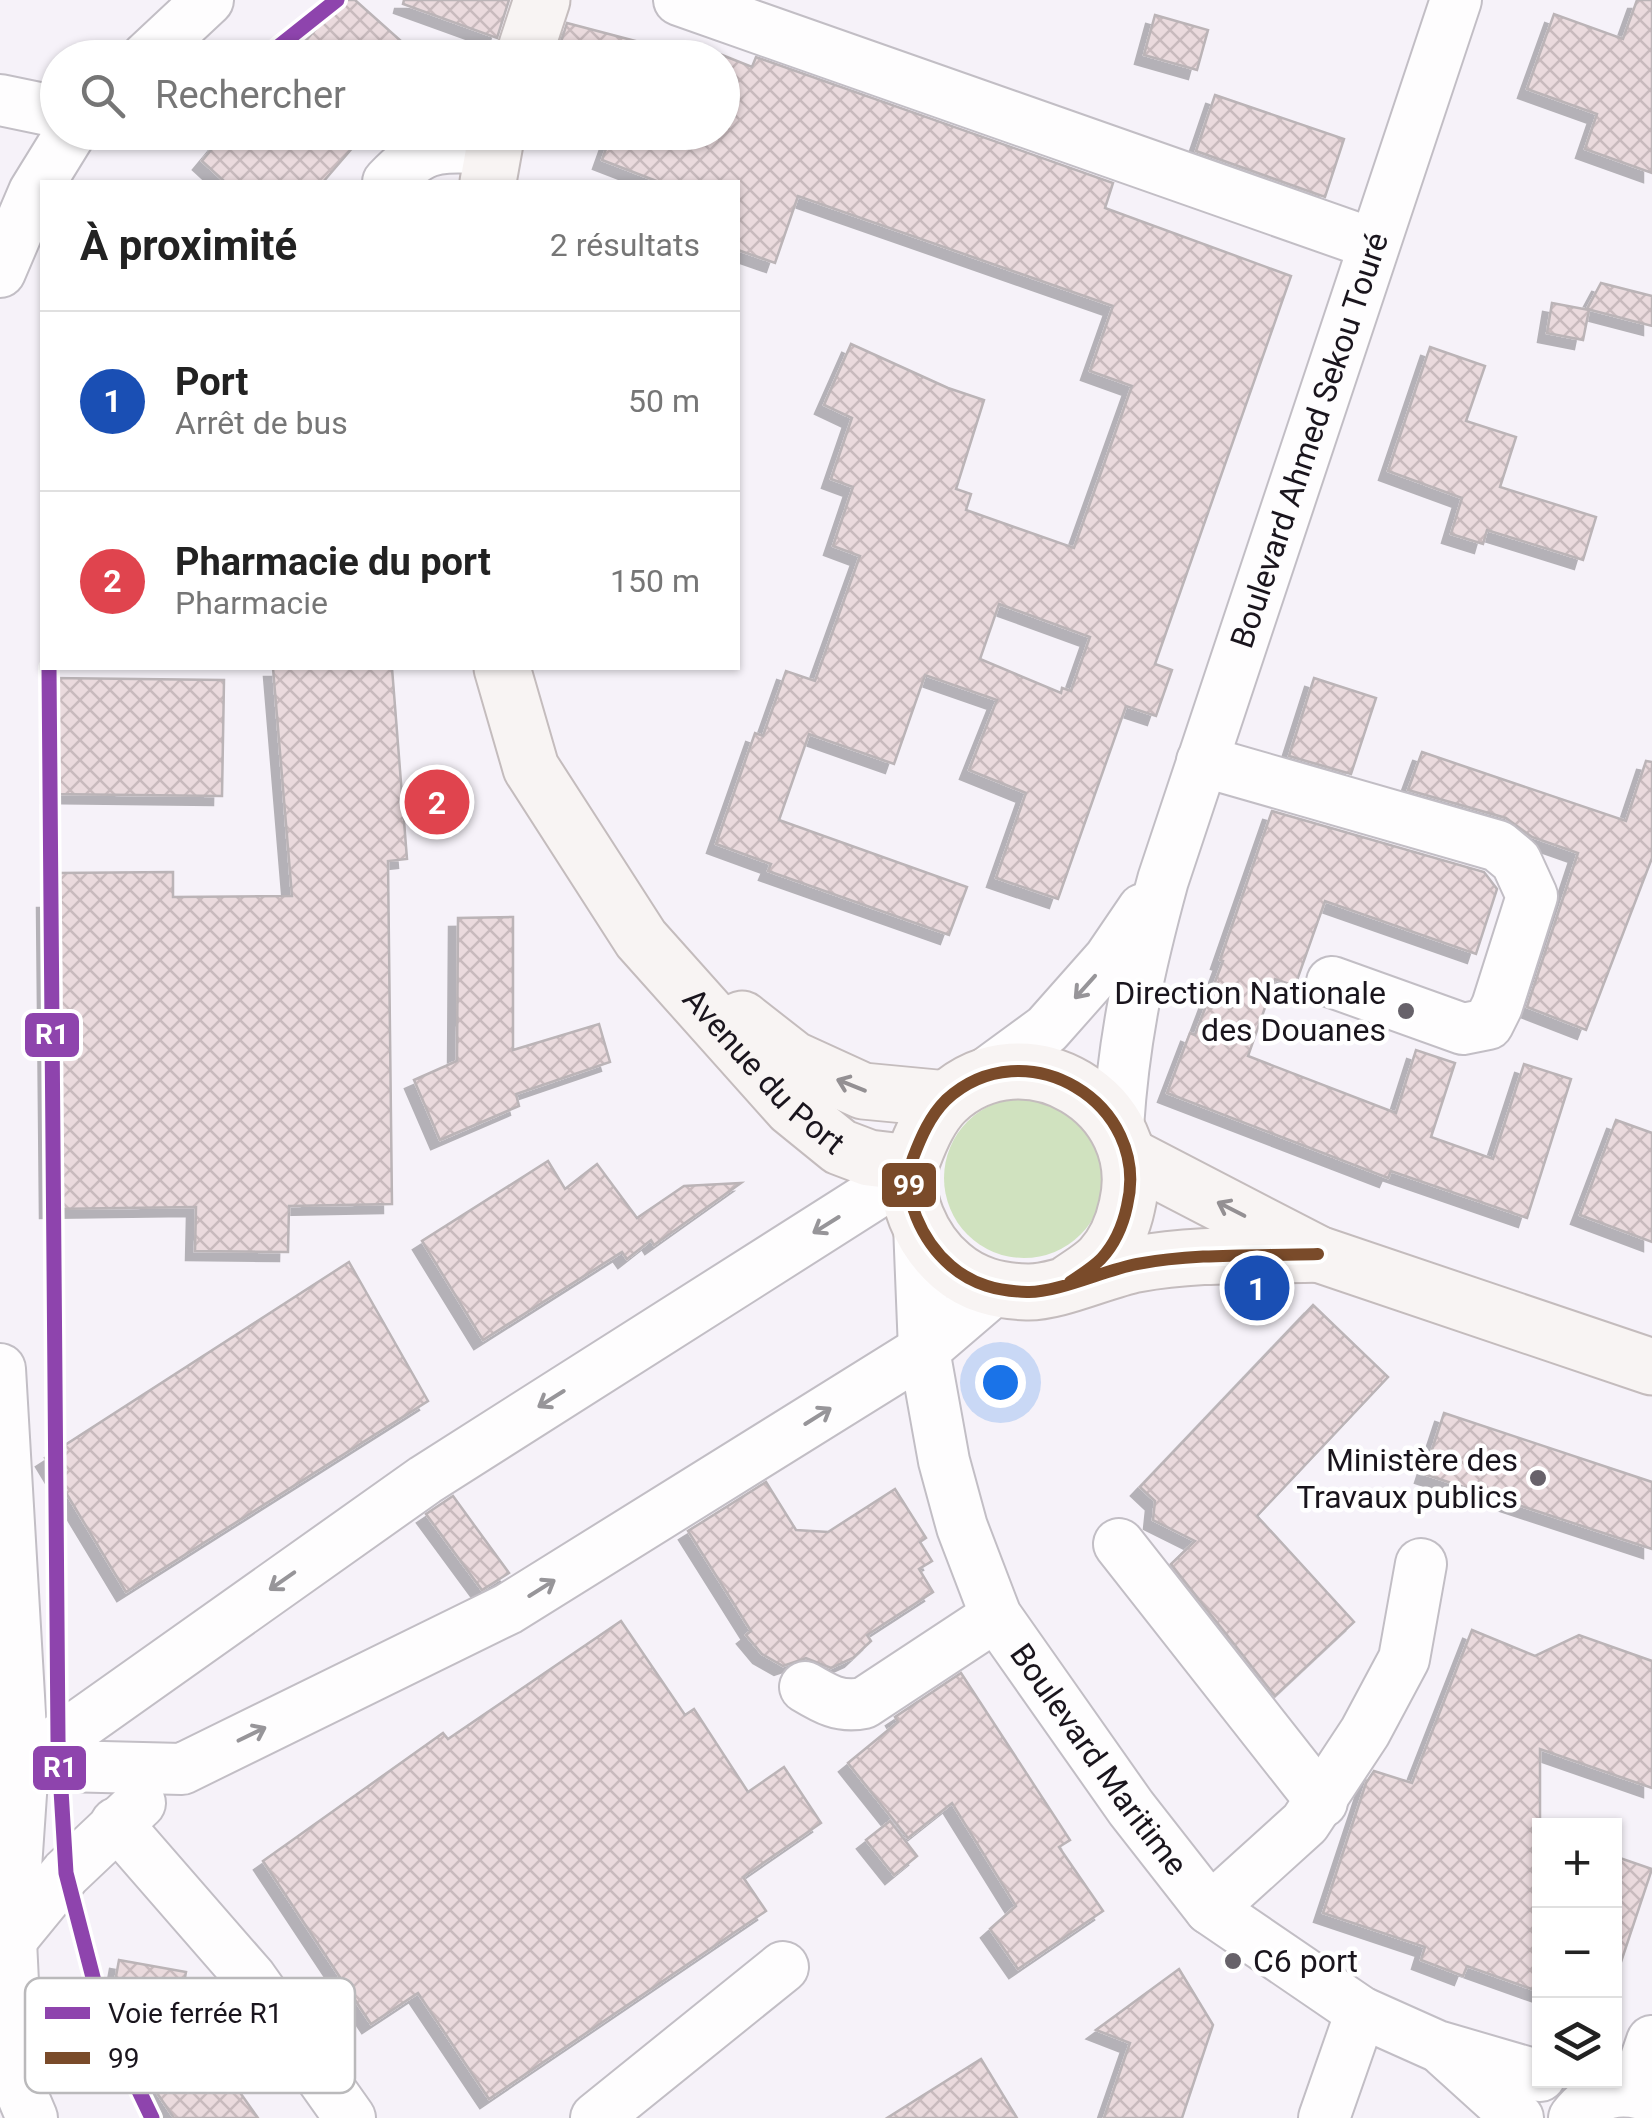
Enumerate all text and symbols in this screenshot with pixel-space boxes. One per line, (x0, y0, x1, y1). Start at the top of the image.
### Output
search box (40, 40, 740, 150)
icon: search (75, 68, 130, 123)
text: Rechercher (155, 73, 346, 117)
text: À proximité (80, 221, 297, 270)
text: 2 résultats (550, 226, 700, 264)
street label: Boulevard Ahmed Sekou Touré (1223, 228, 1396, 653)
text: Port (175, 360, 248, 404)
text: 1 (103, 382, 122, 420)
text: 50 m (628, 382, 700, 420)
text: Arrêt de bus (175, 404, 348, 442)
text: Pharmacie du port (175, 540, 491, 584)
text: 2 (103, 562, 122, 600)
text: 150 m (610, 562, 700, 600)
text: Pharmacie (175, 584, 328, 622)
pin: 2 (404, 764, 470, 840)
one-way arrow (1073, 974, 1096, 999)
place label: Direction Nationale des Douanes (1114, 974, 1386, 1049)
street label: Avenue du Port (675, 980, 852, 1162)
marker: Direction Nationale des Douanes (1395, 1000, 1417, 1022)
line badge: R1 (23, 1011, 81, 1059)
text: R1 (35, 1018, 69, 1051)
one-way arrow (837, 1074, 867, 1092)
line badge: 99 (880, 1161, 938, 1209)
text: 99 (893, 1169, 925, 1202)
one-way arrow (1217, 1199, 1247, 1218)
one-way arrow (812, 1215, 841, 1236)
pin: 1 (1224, 1250, 1290, 1326)
your location (975, 1357, 1026, 1408)
one-way arrow (538, 1389, 566, 1410)
one-way arrow (803, 1406, 832, 1426)
place label: Ministère des Travaux publics (1296, 1441, 1518, 1516)
marker: Ministère des Travaux publics (1527, 1467, 1549, 1489)
one-way arrow (269, 1570, 296, 1591)
one-way arrow (527, 1577, 556, 1598)
street label: Boulevard Maritime (1002, 1636, 1195, 1883)
one-way arrow (236, 1724, 266, 1743)
line badge: R1 (31, 1744, 88, 1792)
text: R1 (43, 1751, 77, 1784)
map controls (1532, 1818, 1622, 2088)
button: + (1532, 1818, 1622, 1908)
button: − (1532, 1908, 1622, 1998)
place label: C6 port (1253, 1942, 1358, 1980)
marker: C6 port (1222, 1950, 1244, 1972)
legend (25, 1978, 355, 2093)
text: Voie ferrée R1 (108, 1997, 282, 2030)
button: layers (1532, 1998, 1622, 2088)
text: 99 (108, 2042, 139, 2075)

